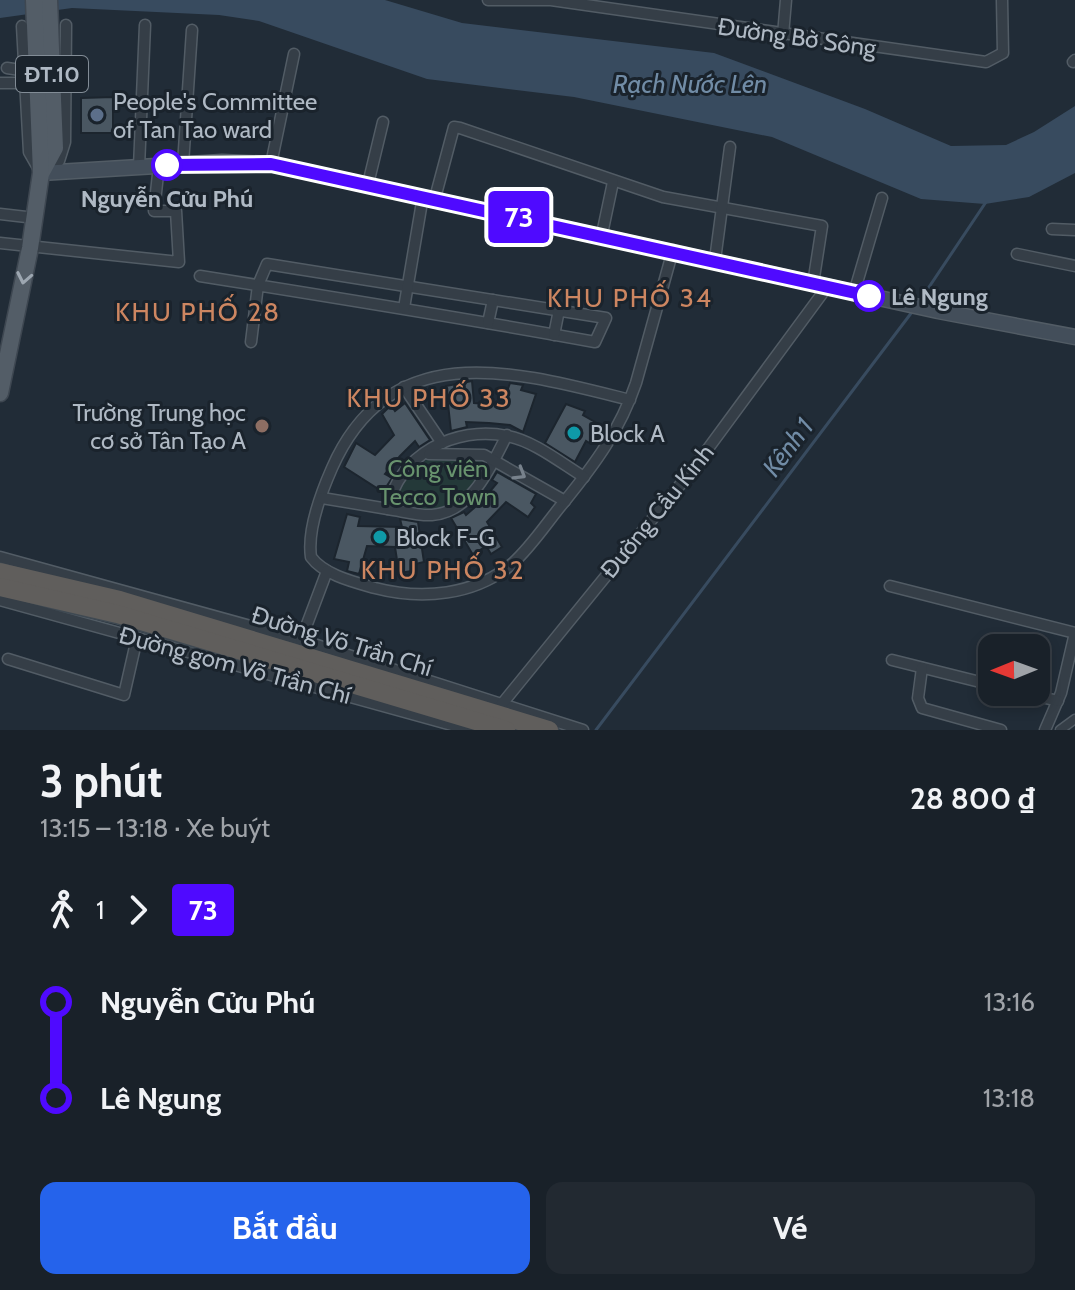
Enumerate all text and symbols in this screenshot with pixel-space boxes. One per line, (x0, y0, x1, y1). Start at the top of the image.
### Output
street label: Đường Bờ Sông (716, 12, 879, 63)
road number: ĐT.10 (16, 56, 88, 92)
water label: Rạch Nước Lên (613, 68, 767, 100)
place label: People's Committee of Tan Tao ward (113, 87, 317, 144)
marker: People's Committee of Tan Tao ward (88, 106, 106, 124)
marker: Nguyễn Cửu Phú (152, 150, 182, 180)
place label: Nguyễn Cửu Phú (81, 184, 253, 213)
line badge: 73 (483, 191, 555, 243)
text: 73 (504, 200, 534, 234)
one-way arrow (17, 271, 34, 284)
district label: KHU PHỐ 34 (547, 280, 713, 314)
marker: Lê Ngung (854, 281, 884, 311)
place label: Lê Ngung (891, 282, 988, 311)
district label: KHU PHỐ 28 (115, 294, 281, 328)
district label: KHU PHỐ 33 (347, 380, 511, 414)
place label: Trường Trung học cơ sở Tân Tạo A (72, 398, 246, 455)
water label: Kênh 1 (756, 411, 820, 483)
marker: Trường Trung học cơ sở Tân Tạo A (253, 417, 271, 435)
place label: Block A (590, 419, 665, 448)
marker: Block A (565, 424, 583, 442)
street label: Đường Cầu Kinh (594, 438, 720, 584)
park label: Công viên Tecco Town (379, 454, 497, 511)
one-way arrow (511, 464, 526, 479)
place label: Block F-G (396, 523, 495, 552)
marker: Block F-G (371, 528, 389, 546)
district label: KHU PHỐ 32 (361, 552, 525, 586)
street label: Đường Võ Trần Chí (248, 600, 436, 682)
street label: Đường gom Võ Trần Chí (116, 620, 354, 710)
north arrow (978, 634, 1050, 706)
map controls (978, 634, 1050, 706)
text: 3 phút (40, 755, 162, 808)
text: 28 800 ₫ (910, 780, 1035, 817)
text: 13:15 – 13:18 · Xe buýt (40, 812, 270, 844)
icon: walk (40, 888, 84, 932)
icon: forward (116, 888, 160, 932)
text: 73 (188, 893, 218, 927)
text: 1 (96, 894, 104, 926)
text: Nguyễn Cửu Phú (100, 984, 315, 1021)
text: 13:16 (984, 986, 1035, 1018)
text: Lê Ngung (100, 1080, 221, 1117)
text: 13:18 (983, 1082, 1035, 1114)
button: Bắt đầu (40, 1182, 530, 1274)
button: Vé (546, 1182, 1035, 1274)

